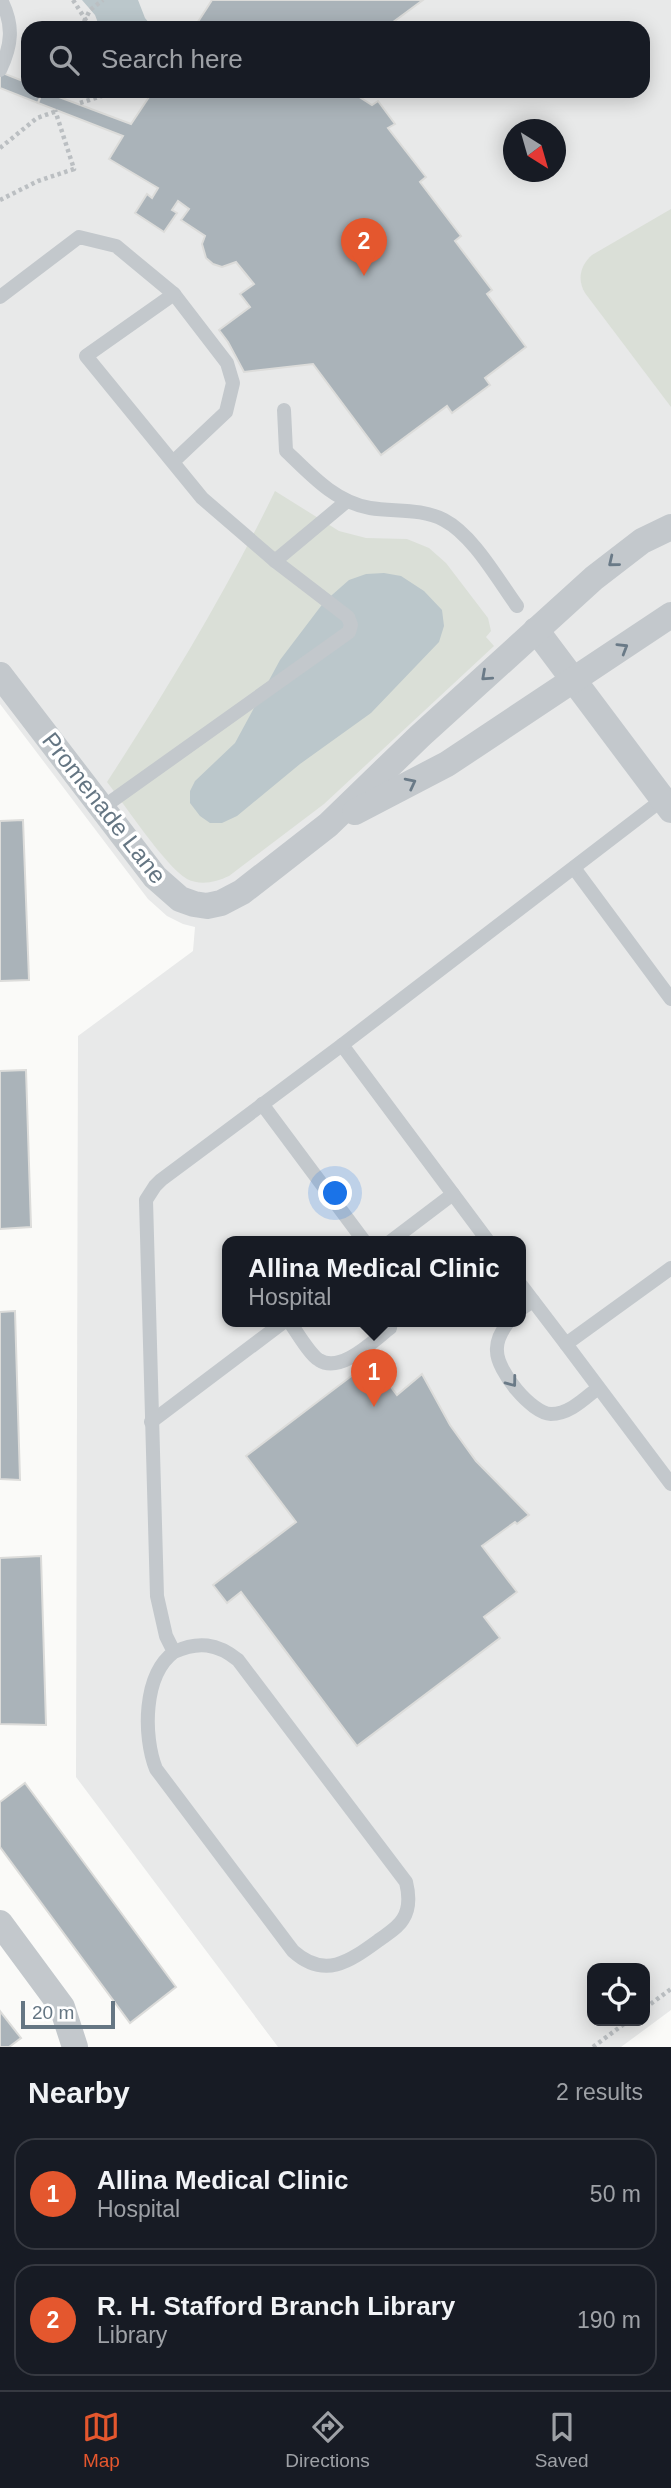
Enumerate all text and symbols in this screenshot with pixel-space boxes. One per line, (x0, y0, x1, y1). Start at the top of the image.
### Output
search box (21, 21, 650, 98)
icon: search (45, 41, 83, 79)
text: Search here (101, 44, 243, 74)
north arrow (503, 119, 566, 182)
pin: 2 (341, 218, 387, 276)
one-way arrow (609, 554, 621, 567)
one-way arrow (615, 644, 628, 657)
one-way arrow (481, 668, 494, 680)
street label: Promenade Lane (37, 727, 172, 889)
one-way arrow (404, 777, 416, 791)
your location (318, 1176, 352, 1210)
popup (222, 1236, 526, 1327)
text: Allina Medical Clinic (248, 1253, 500, 1283)
text: Hospital (248, 1284, 331, 1310)
pin: 1 (351, 1349, 397, 1407)
one-way arrow (504, 1374, 517, 1387)
map controls (587, 1963, 650, 2026)
button: locate (587, 1963, 650, 2026)
scale bar (21, 1998, 116, 2030)
text: 20 m (32, 2002, 74, 2023)
text: Nearby (28, 2076, 130, 2109)
text: 2 results (556, 2079, 643, 2105)
text: Allina Medical Clinic (97, 2165, 348, 2195)
text: 1 (47, 2181, 59, 2207)
text: 50 m (590, 2181, 641, 2207)
text: Hospital (97, 2196, 180, 2222)
text: R. H. Stafford Branch Library (97, 2291, 455, 2321)
text: 2 (47, 2307, 59, 2333)
text: 190 m (577, 2307, 641, 2333)
text: Library (97, 2322, 167, 2348)
tab: Map (82, 2408, 120, 2472)
tab: Directions (285, 2408, 370, 2472)
tab: Saved (535, 2408, 589, 2472)

